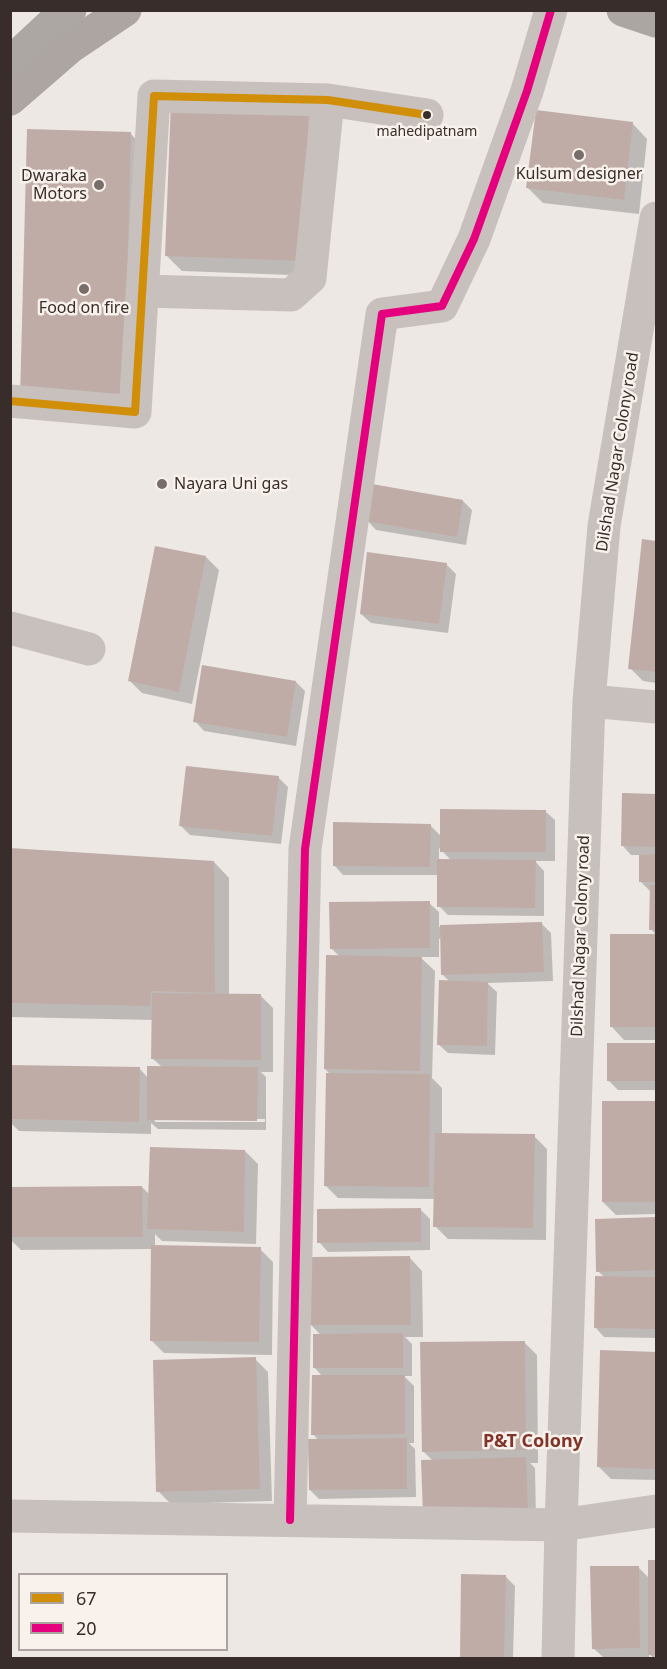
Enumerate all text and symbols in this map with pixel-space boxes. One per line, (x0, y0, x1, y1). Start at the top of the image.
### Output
marker: mahedipatnam (421, 109, 433, 121)
place label: mahedipatnam (377, 124, 477, 140)
marker: Kulsum designer (572, 148, 586, 162)
place label: Kulsum designer (516, 164, 642, 184)
place label: Dwaraka Motors (21, 166, 87, 204)
marker: Dwaraka Motors (92, 178, 106, 192)
marker: Food on fire (77, 282, 91, 296)
place label: Food on fire (39, 298, 129, 318)
street label: Dilshad Nagar Colony road (593, 351, 643, 553)
place label: Nayara Uni gas (174, 474, 288, 494)
marker: Nayara Uni gas (155, 477, 169, 491)
street label: Dilshad Nagar Colony road (568, 835, 594, 1037)
district label: P&T Colony (483, 1431, 583, 1453)
legend (18, 1573, 228, 1651)
text: 67 (76, 1586, 97, 1610)
text: 20 (76, 1616, 97, 1640)

